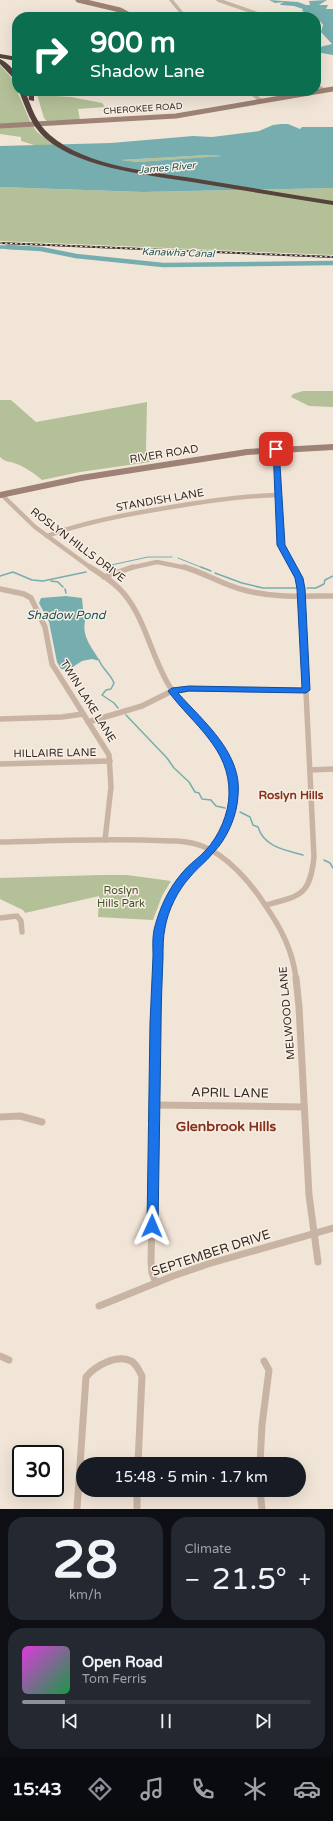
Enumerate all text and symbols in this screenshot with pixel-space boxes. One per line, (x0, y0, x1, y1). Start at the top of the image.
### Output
text: 900 m (90, 26, 176, 60)
icon: right (24, 28, 76, 80)
text: Shadow Lane (90, 60, 205, 82)
street label: CHEROKEE ROAD (103, 101, 183, 117)
water label: James River (138, 159, 197, 176)
water label: Kanawha Canal (141, 246, 216, 260)
pin (259, 432, 293, 466)
icon: arrive (265, 438, 287, 460)
street label: RIVER ROAD (129, 442, 199, 466)
street label: STANDISH LANE (115, 486, 205, 514)
street label: ROSLYN HILLS DRIVE (28, 505, 128, 585)
water label: Shadow Pond (27, 608, 107, 622)
street label: TWIN LAKE LANE (57, 658, 119, 744)
street label: HILLAIRE LANE (13, 746, 97, 760)
district label: Roslyn Hills (258, 788, 324, 803)
park label: Roslyn Hills Park (97, 884, 145, 910)
street label: MELWOOD LANE (276, 966, 298, 1060)
street label: APRIL LANE (191, 1084, 269, 1102)
district label: Glenbrook Hills (176, 1118, 276, 1135)
position arrow (131, 1205, 173, 1247)
street label: SEPTEMBER DRIVE (150, 1226, 272, 1280)
speed limit sign: 30 (12, 1445, 64, 1497)
text: 15:48 · 5 min · 1.7 km (114, 1468, 268, 1486)
text: 28 (53, 1529, 118, 1592)
text: Climate (185, 1541, 231, 1557)
text: 21.5° (212, 1561, 287, 1598)
text: − (185, 1567, 200, 1593)
text: + (299, 1567, 311, 1593)
text: km/h (69, 1587, 102, 1603)
text: Open Road (82, 1653, 163, 1671)
text: Tom Ferris (82, 1671, 146, 1687)
icon: previous (59, 1710, 81, 1732)
icon: pause (155, 1710, 177, 1732)
icon: next (252, 1710, 274, 1732)
icon: directions (86, 1775, 114, 1803)
icon: music (138, 1775, 166, 1803)
icon: phone (189, 1775, 217, 1803)
icon: climate (241, 1775, 269, 1803)
icon: car (293, 1775, 321, 1803)
text: 15:43 (12, 1778, 62, 1800)

